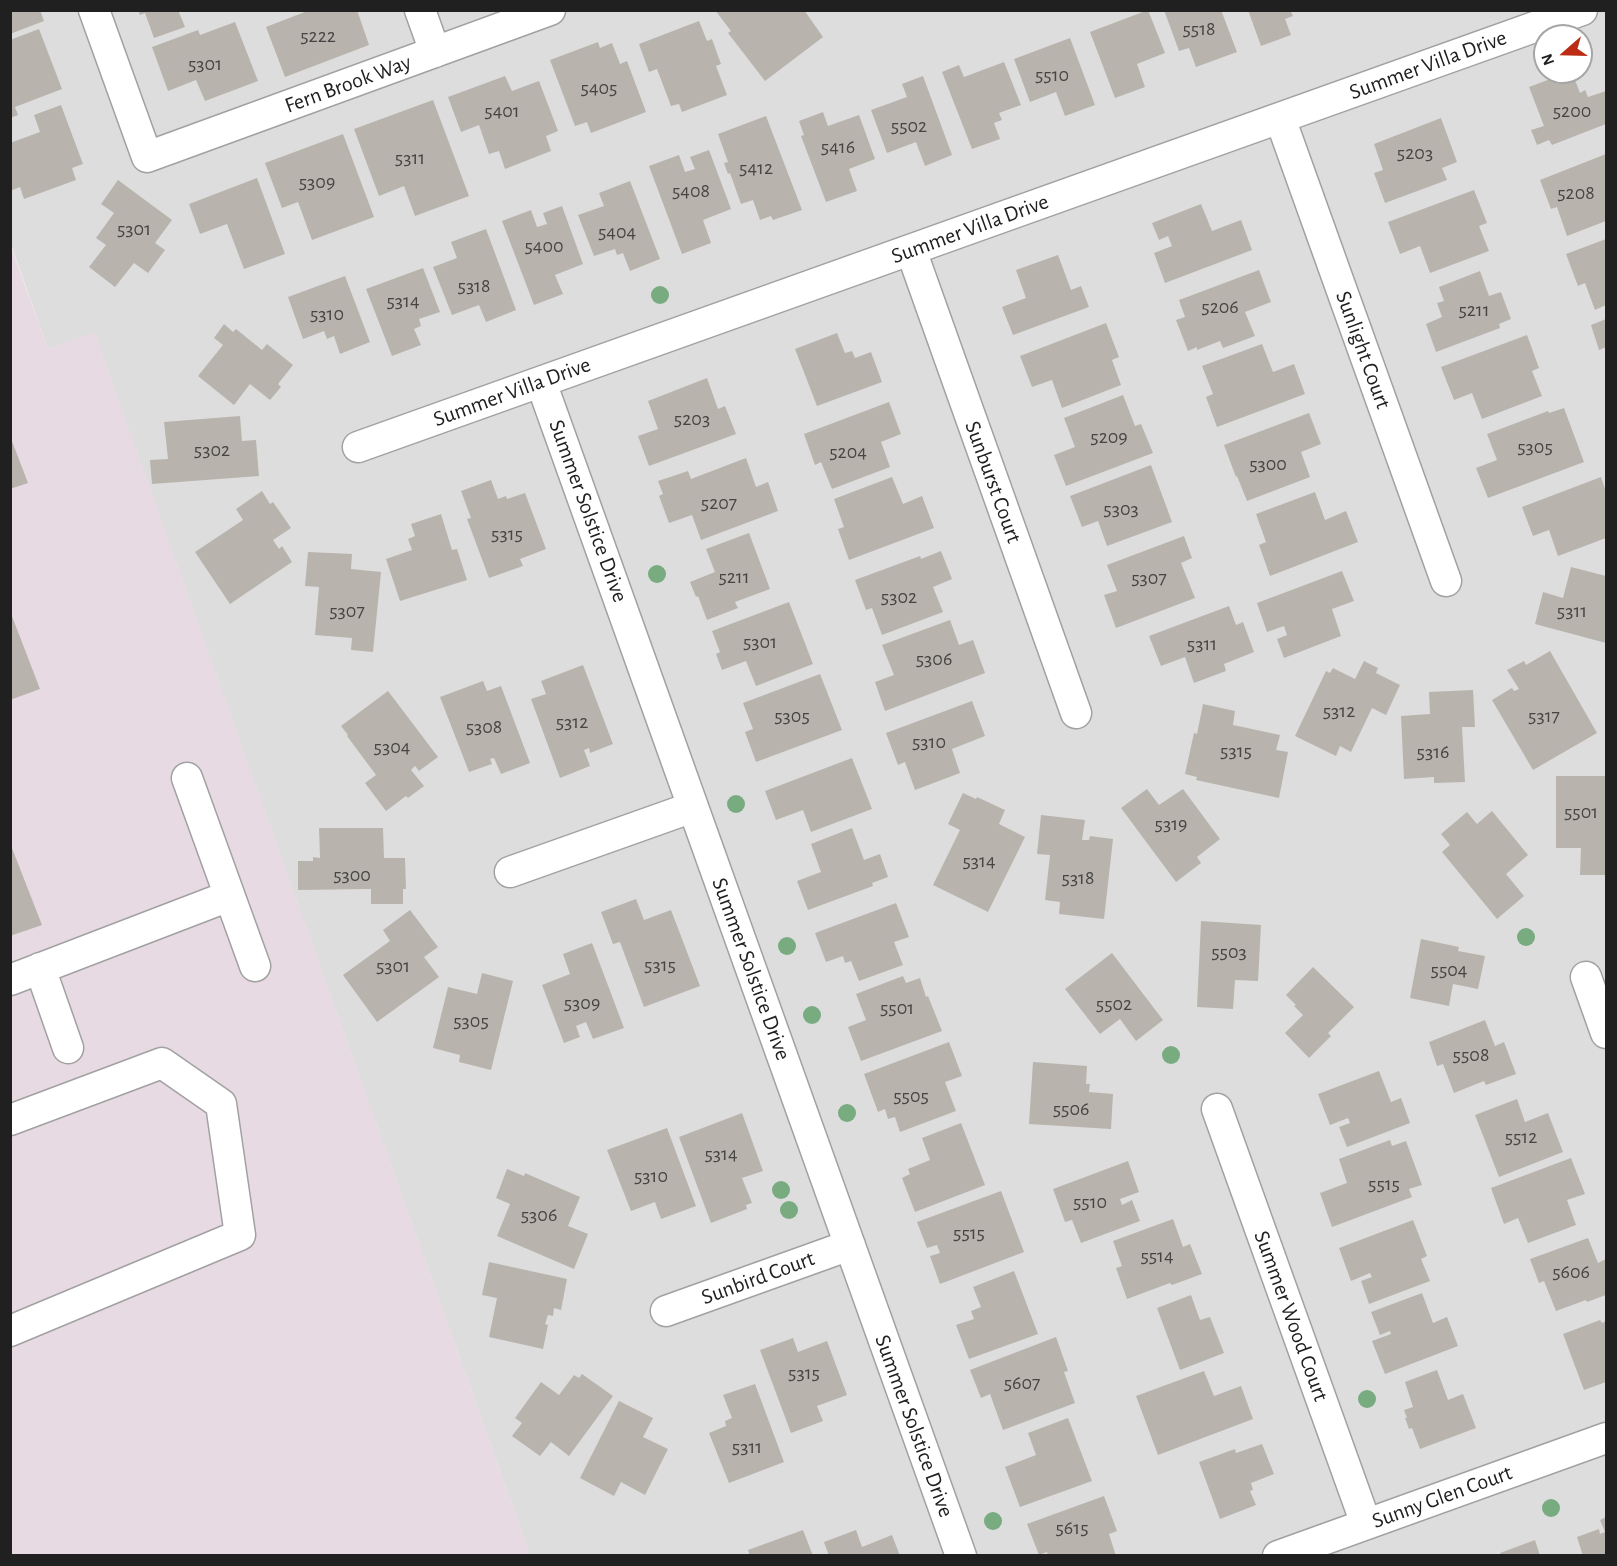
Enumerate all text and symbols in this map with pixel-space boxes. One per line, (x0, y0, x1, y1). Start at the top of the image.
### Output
house number: 5518 (1182, 17, 1216, 41)
house number: 5222 (300, 24, 336, 48)
street label: Summer Villa Drive (1346, 24, 1510, 106)
north arrow (1533, 24, 1593, 84)
street label: Fern Brook Way (281, 49, 415, 119)
house number: 5301 (188, 52, 222, 76)
text: N (1539, 52, 1557, 67)
house number: 5510 (1035, 63, 1069, 87)
house number: 5405 (581, 76, 617, 100)
house number: 5401 (484, 99, 520, 123)
house number: 5200 (1553, 99, 1591, 123)
house number: 5502 (891, 114, 927, 138)
house number: 5416 (821, 135, 855, 159)
house number: 5203 (1397, 141, 1433, 165)
house number: 5311 (395, 146, 425, 170)
house number: 5412 (739, 156, 773, 180)
house number: 5309 (299, 170, 335, 194)
house number: 5408 (672, 179, 710, 203)
house number: 5208 (1557, 181, 1595, 205)
street label: Summer Villa Drive (888, 188, 1052, 270)
house number: 5301 (117, 217, 151, 241)
house number: 5404 (598, 220, 636, 244)
house number: 5400 (524, 234, 564, 258)
house number: 5318 (458, 274, 490, 298)
street label: Sunlight Court (1330, 288, 1396, 412)
house number: 5314 (386, 289, 420, 313)
house number: 5206 (1201, 295, 1239, 319)
house number: 5211 (1458, 298, 1490, 322)
house number: 5310 (310, 302, 344, 326)
street label: Summer Villa Drive (430, 351, 594, 433)
house number: 5203 (674, 407, 710, 431)
street label: Summer Solstice Drive (543, 416, 633, 606)
street label: Sunburst Court (959, 417, 1027, 547)
house number: 5209 (1090, 425, 1128, 449)
house number: 5305 (1517, 435, 1553, 459)
house number: 5302 (194, 438, 230, 462)
house number: 5204 (829, 440, 867, 464)
house number: 5300 (1249, 452, 1287, 476)
house number: 5207 (701, 491, 737, 515)
house number: 5303 (1103, 497, 1139, 521)
house number: 5315 (491, 522, 523, 546)
house number: 5211 (718, 565, 750, 589)
house number: 5307 (1131, 566, 1167, 590)
house number: 5302 (881, 585, 917, 609)
house number: 5307 (329, 599, 365, 623)
house number: 5311 (1557, 599, 1587, 623)
house number: 5301 (743, 630, 777, 654)
house number: 5311 (1187, 632, 1217, 656)
house number: 5306 (916, 647, 952, 671)
house number: 5312 (1323, 699, 1355, 723)
house number: 5305 (774, 704, 810, 728)
house number: 5317 (1528, 704, 1560, 728)
house number: 5312 (556, 710, 588, 734)
house number: 5308 (466, 715, 502, 739)
house number: 5310 (912, 730, 946, 754)
house number: 5304 (374, 735, 410, 759)
house number: 5315 (1220, 739, 1252, 763)
house number: 5316 (1417, 740, 1449, 764)
house number: 5501 (1564, 800, 1598, 824)
house number: 5319 (1155, 812, 1187, 836)
house number: 5314 (962, 849, 996, 873)
house number: 5300 (333, 863, 371, 887)
house number: 5318 (1062, 866, 1094, 890)
street label: Summer Solstice Drive (706, 874, 796, 1064)
house number: 5503 (1211, 940, 1247, 964)
house number: 5315 (644, 953, 676, 977)
house number: 5301 (376, 954, 410, 978)
house number: 5504 (1431, 958, 1467, 982)
house number: 5309 (564, 991, 600, 1015)
house number: 5502 (1096, 992, 1132, 1016)
house number: 5501 (880, 996, 914, 1020)
house number: 5305 (453, 1009, 489, 1033)
house number: 5508 (1453, 1043, 1489, 1067)
house number: 5505 (893, 1084, 929, 1108)
house number: 5506 (1053, 1097, 1089, 1121)
house number: 5512 (1505, 1125, 1537, 1149)
house number: 5314 (704, 1142, 738, 1166)
house number: 5310 (634, 1164, 668, 1188)
house number: 5515 (1368, 1172, 1400, 1196)
house number: 5510 (1073, 1190, 1107, 1214)
house number: 5306 (521, 1203, 557, 1227)
house number: 5515 (953, 1221, 985, 1245)
street label: Summer Wood Court (1248, 1227, 1334, 1405)
house number: 5514 (1140, 1244, 1174, 1268)
street label: Sunbird Court (698, 1245, 818, 1311)
house number: 5606 (1552, 1260, 1590, 1284)
street label: Summer Solstice Drive (869, 1331, 959, 1521)
house number: 5315 (788, 1361, 820, 1385)
house number: 5607 (1004, 1371, 1040, 1395)
house number: 5311 (732, 1435, 762, 1459)
street label: Sunny Glen Court (1368, 1459, 1516, 1535)
house number: 5615 (1056, 1516, 1088, 1540)

